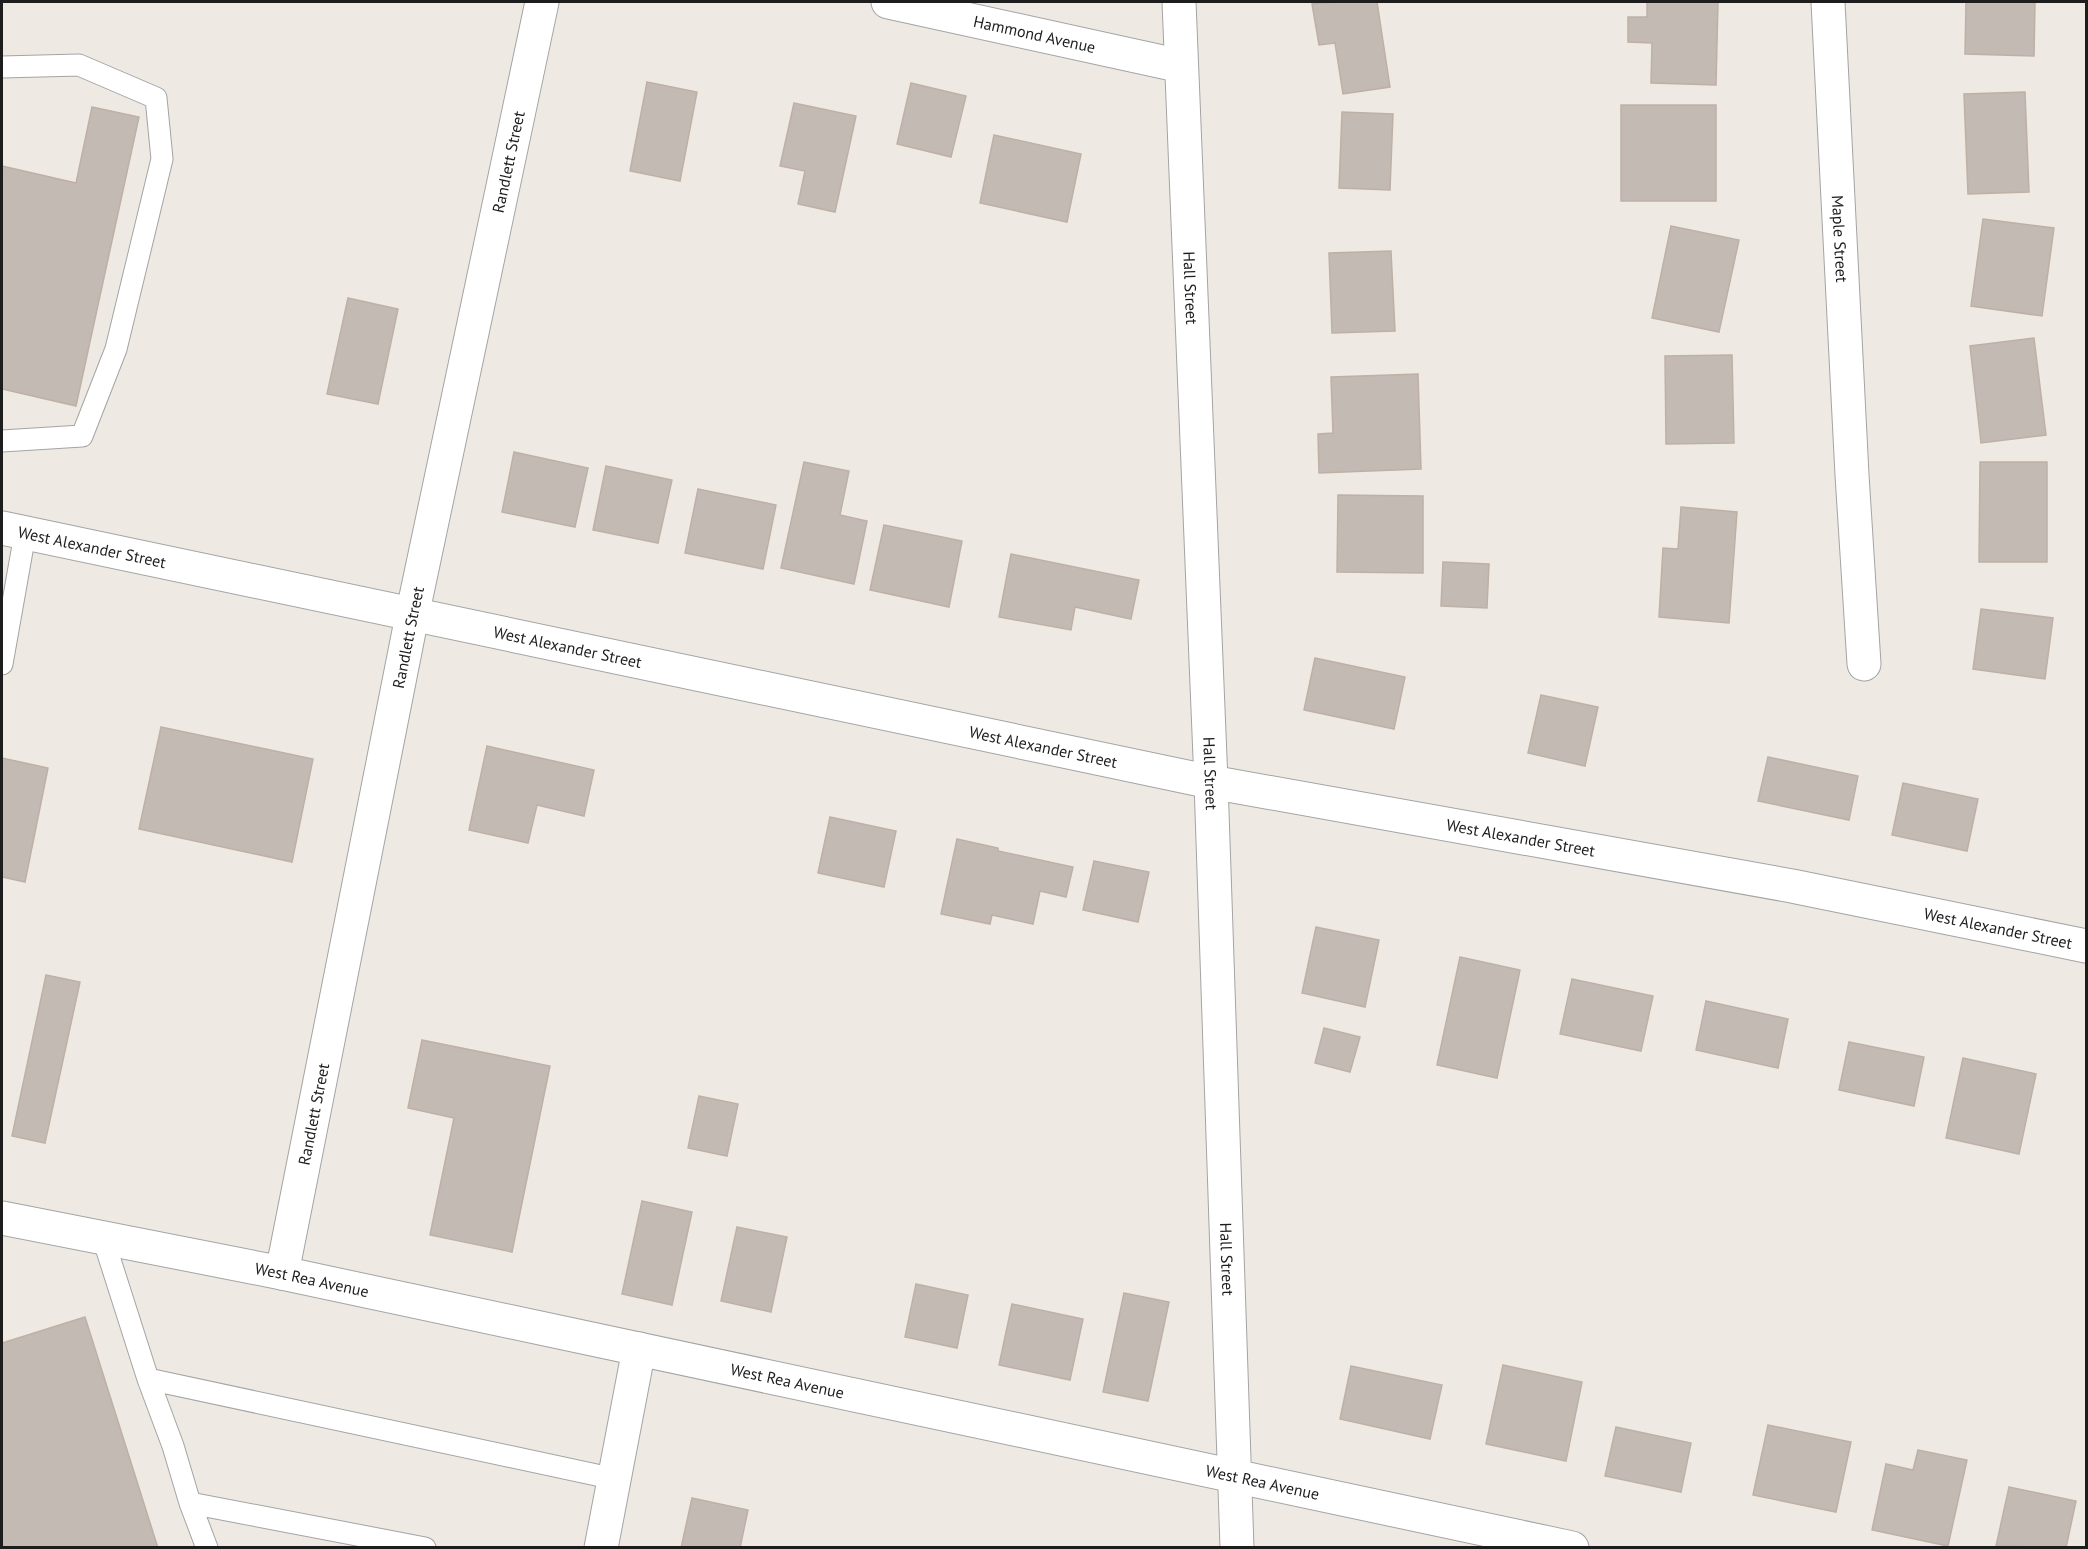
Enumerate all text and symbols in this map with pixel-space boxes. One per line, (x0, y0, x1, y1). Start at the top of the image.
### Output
street label: Hammond Avenue (972, 11, 1097, 57)
street label: Randlett Street (488, 109, 529, 215)
street label: Maple Street (1828, 195, 1852, 283)
street label: Hall Street (1179, 251, 1202, 325)
street label: West Alexander Street (16, 522, 168, 572)
street label: Randlett Street (388, 584, 428, 690)
street label: West Alexander Street (492, 622, 644, 672)
street label: West Alexander Street (967, 721, 1120, 772)
street label: Hall Street (1199, 736, 1222, 811)
street label: West Alexander Street (1445, 814, 1597, 861)
street label: West Alexander Street (1922, 903, 2075, 953)
street label: Randlett Street (294, 1061, 333, 1167)
street label: Hall Street (1216, 1222, 1238, 1297)
street label: West Rea Avenue (253, 1258, 371, 1301)
street label: West Rea Avenue (729, 1359, 846, 1403)
street label: West Rea Avenue (1204, 1460, 1321, 1504)

